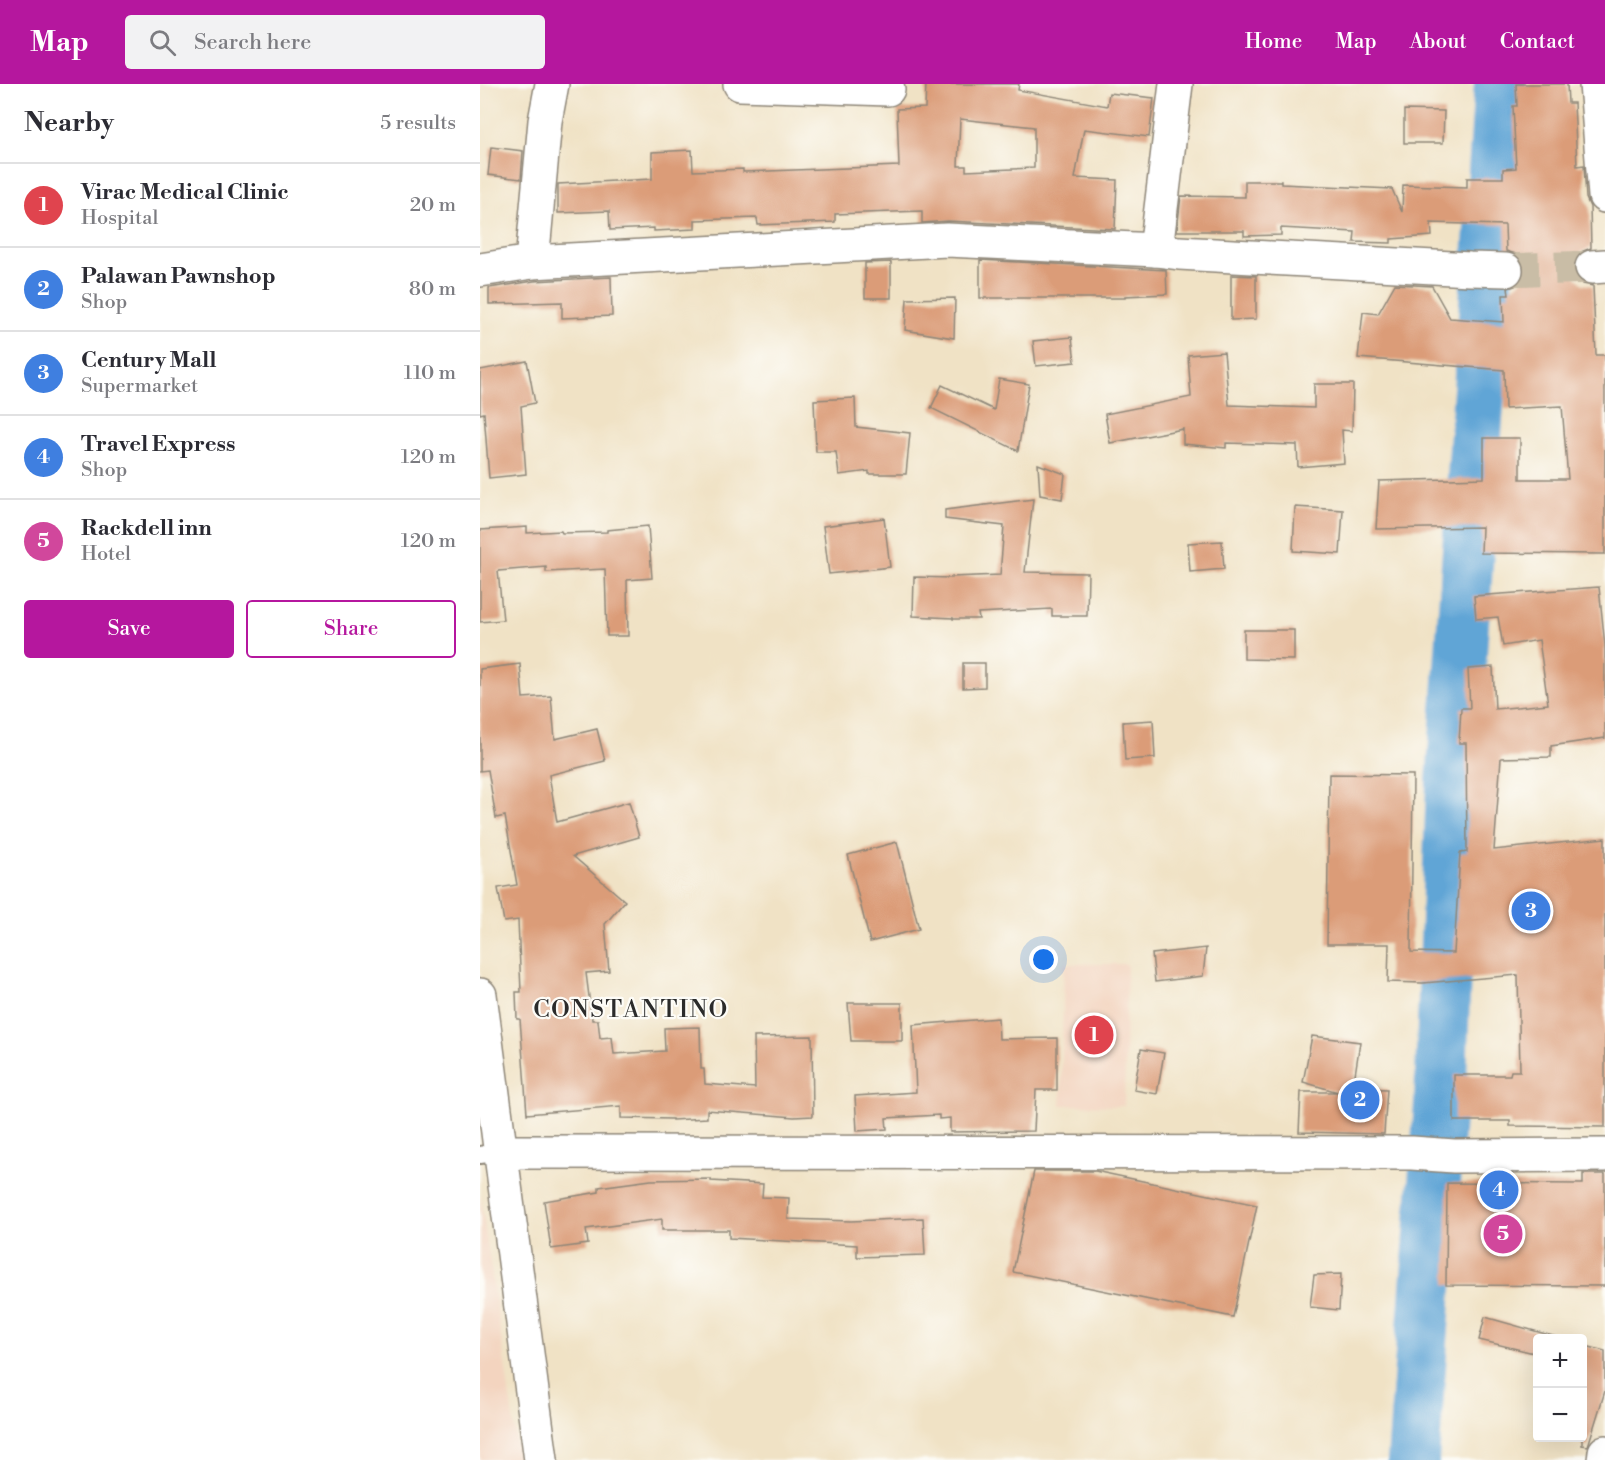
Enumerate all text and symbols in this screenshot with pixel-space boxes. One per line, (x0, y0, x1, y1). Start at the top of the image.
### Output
search box (125, 15, 545, 69)
text: Map (30, 25, 89, 60)
icon: search (146, 26, 179, 59)
text: Search here (194, 29, 311, 56)
text: Home (1245, 29, 1302, 55)
text: Map (1335, 29, 1377, 55)
text: About (1410, 29, 1467, 55)
text: Contact (1500, 29, 1575, 55)
text: Nearby (24, 107, 114, 139)
text: 5 results (380, 111, 456, 136)
text: Virac Medical Clinic (81, 179, 289, 206)
text: 1 (39, 193, 48, 218)
text: 20 m (410, 193, 456, 218)
text: Hospital (81, 206, 158, 231)
text: Palawan Pawnshop (81, 263, 276, 290)
text: 2 (37, 277, 50, 302)
text: 80 m (409, 277, 456, 302)
text: Shop (81, 290, 127, 315)
text: Century Mall (81, 347, 216, 374)
text: 3 (37, 361, 50, 386)
text: 110 m (404, 361, 456, 386)
text: Supermarket (81, 374, 198, 399)
text: Travel Express (81, 431, 236, 458)
text: 4 (37, 445, 50, 470)
text: 120 m (401, 445, 456, 470)
text: Shop (81, 458, 127, 483)
text: Rackdell inn (81, 515, 212, 542)
text: 5 (37, 529, 50, 554)
text: 120 m (401, 529, 456, 554)
text: Hotel (81, 542, 131, 567)
button: Save (24, 600, 234, 658)
button: Share (246, 600, 456, 658)
pin: 3 (1512, 888, 1550, 934)
your location (1029, 945, 1058, 974)
district label: CONSTANTINO (533, 995, 729, 1025)
pin: 1 (1074, 1012, 1114, 1058)
pin: 2 (1340, 1078, 1380, 1122)
pin: 4 (1480, 1168, 1518, 1212)
pin: 5 (1484, 1212, 1522, 1256)
map controls (1533, 1334, 1587, 1442)
button: + (1533, 1334, 1587, 1388)
button: − (1533, 1388, 1587, 1442)

